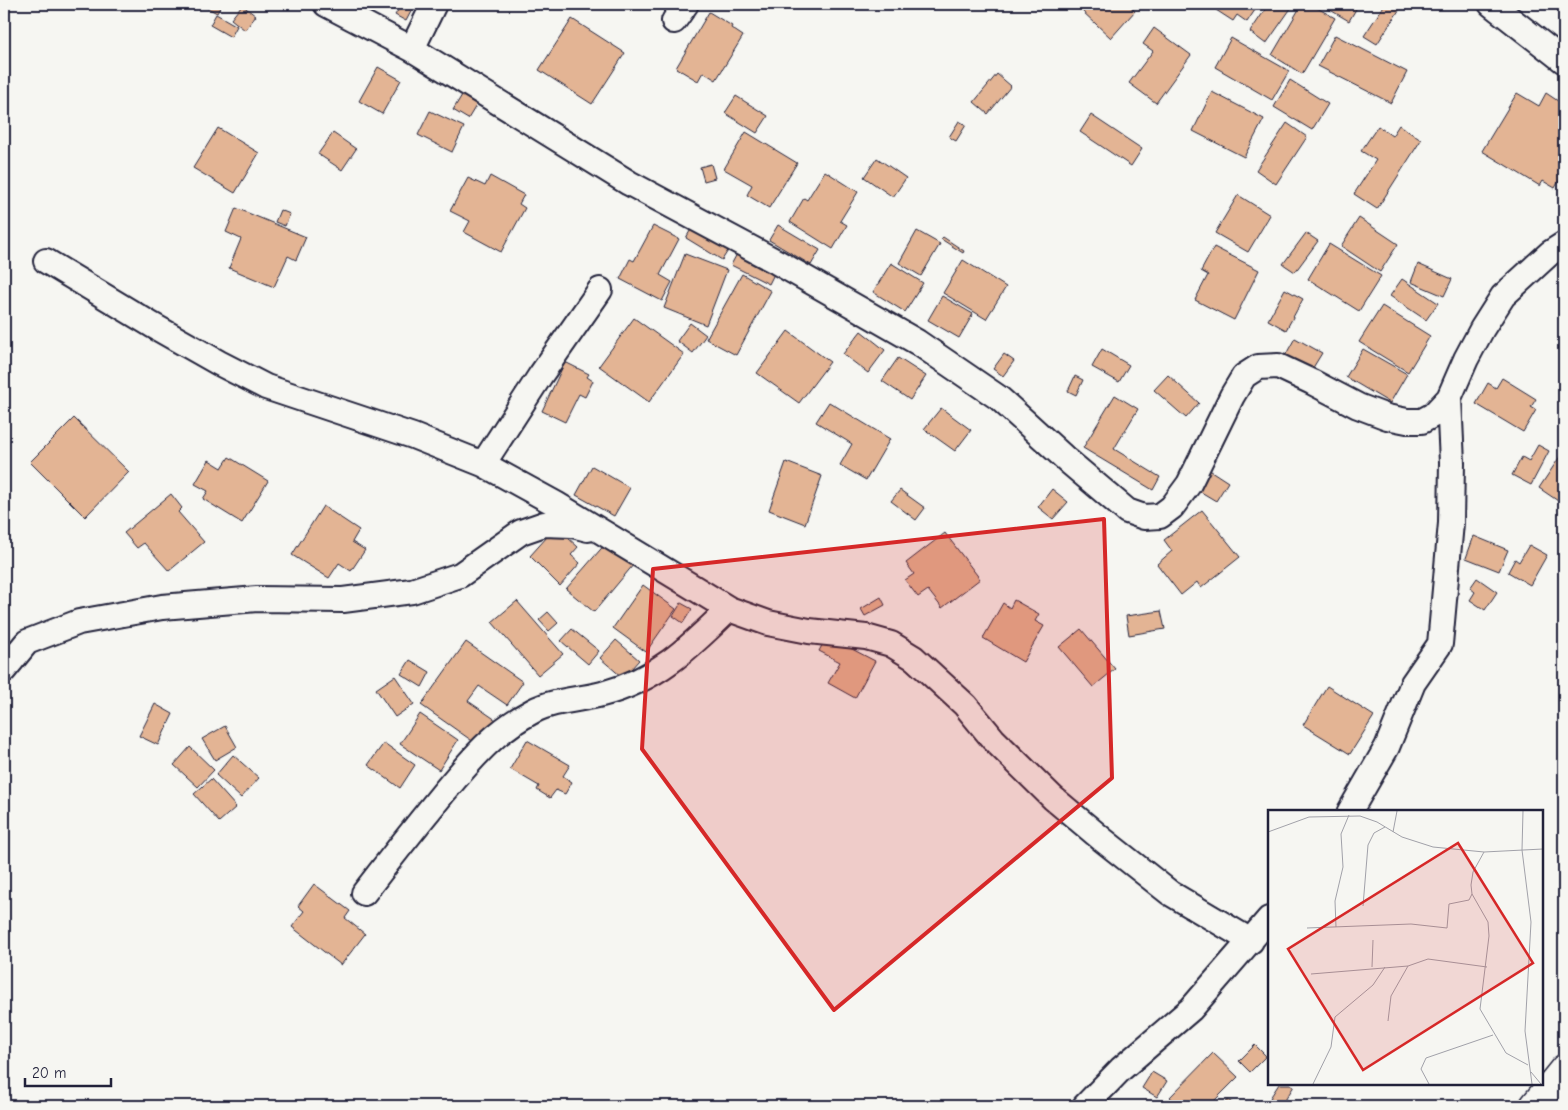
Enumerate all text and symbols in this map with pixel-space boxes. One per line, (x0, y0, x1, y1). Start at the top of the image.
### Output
inset map (1268, 810, 1543, 1085)
scale bar (25, 1055, 111, 1087)
text: 20 m (32, 1064, 66, 1082)

